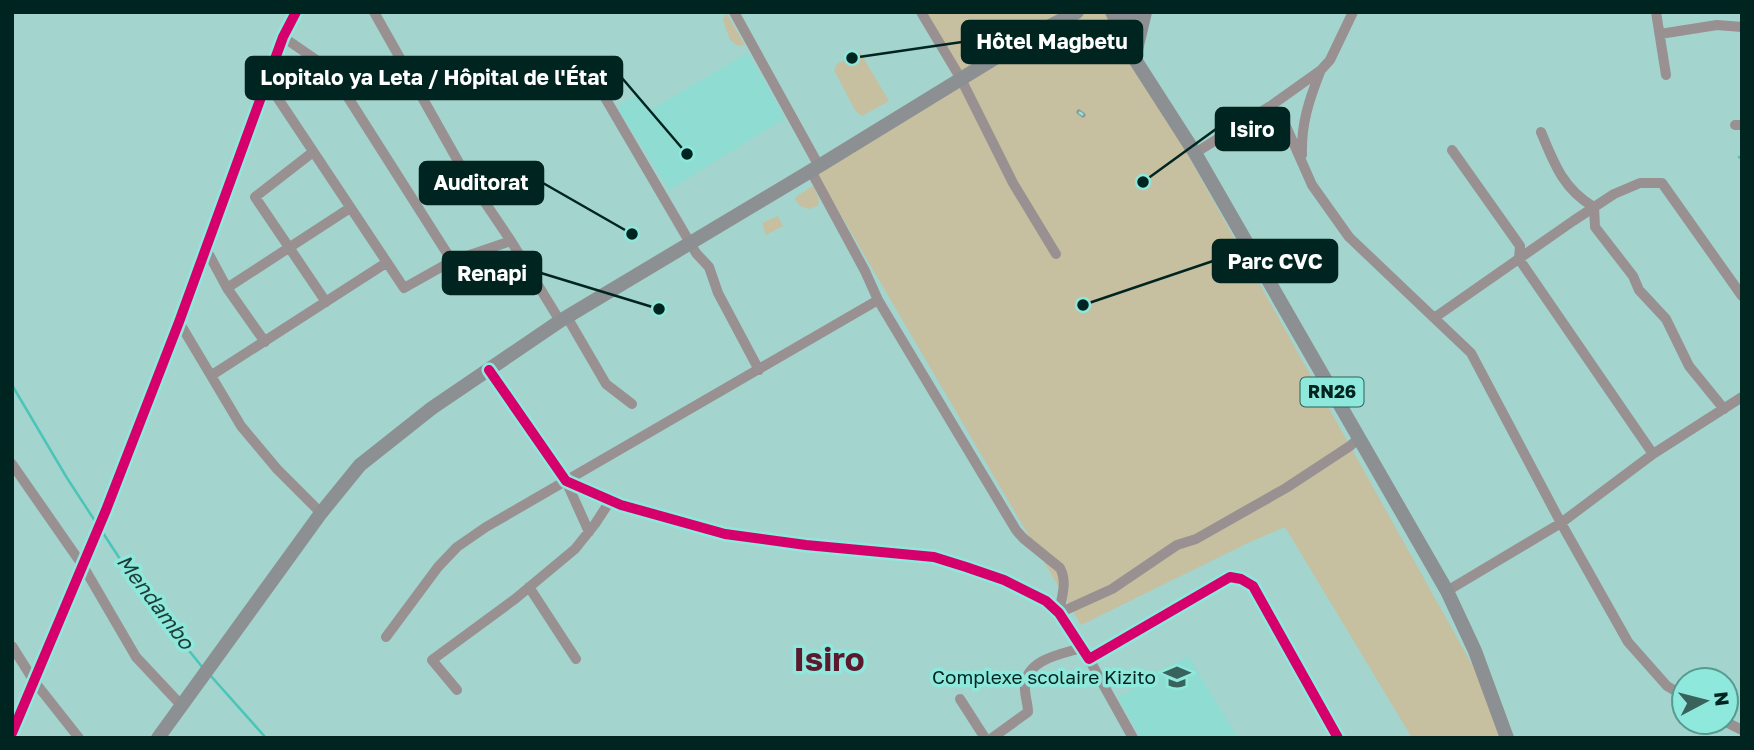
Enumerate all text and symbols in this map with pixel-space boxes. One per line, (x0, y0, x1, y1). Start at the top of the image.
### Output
callout: Hôtel Magbetu (962, 21, 1142, 63)
text: Hôtel Magbetu (976, 28, 1128, 54)
callout: Lopitalo ya Leta / Hôpital de l'État (246, 57, 622, 99)
text: Lopitalo ya Leta / Hôpital de l'État (260, 64, 608, 90)
callout: Isiro (1216, 108, 1289, 150)
text: Isiro (1229, 116, 1275, 142)
callout: Auditorat (420, 162, 543, 204)
text: Auditorat (433, 169, 529, 195)
callout: Parc CVC (1213, 240, 1337, 282)
text: Parc CVC (1227, 248, 1323, 274)
callout: Renapi (443, 252, 541, 294)
text: Renapi (457, 260, 527, 286)
road number: RN26 (1300, 378, 1364, 406)
water label: Mendambo (112, 549, 201, 655)
district label: Isiro (794, 639, 864, 678)
school or university icon: Complexe scolaire Kizito (1162, 662, 1192, 692)
place label: Complexe scolaire Kizito (932, 665, 1156, 688)
north arrow (1670, 666, 1740, 736)
text: N (1710, 690, 1735, 707)

